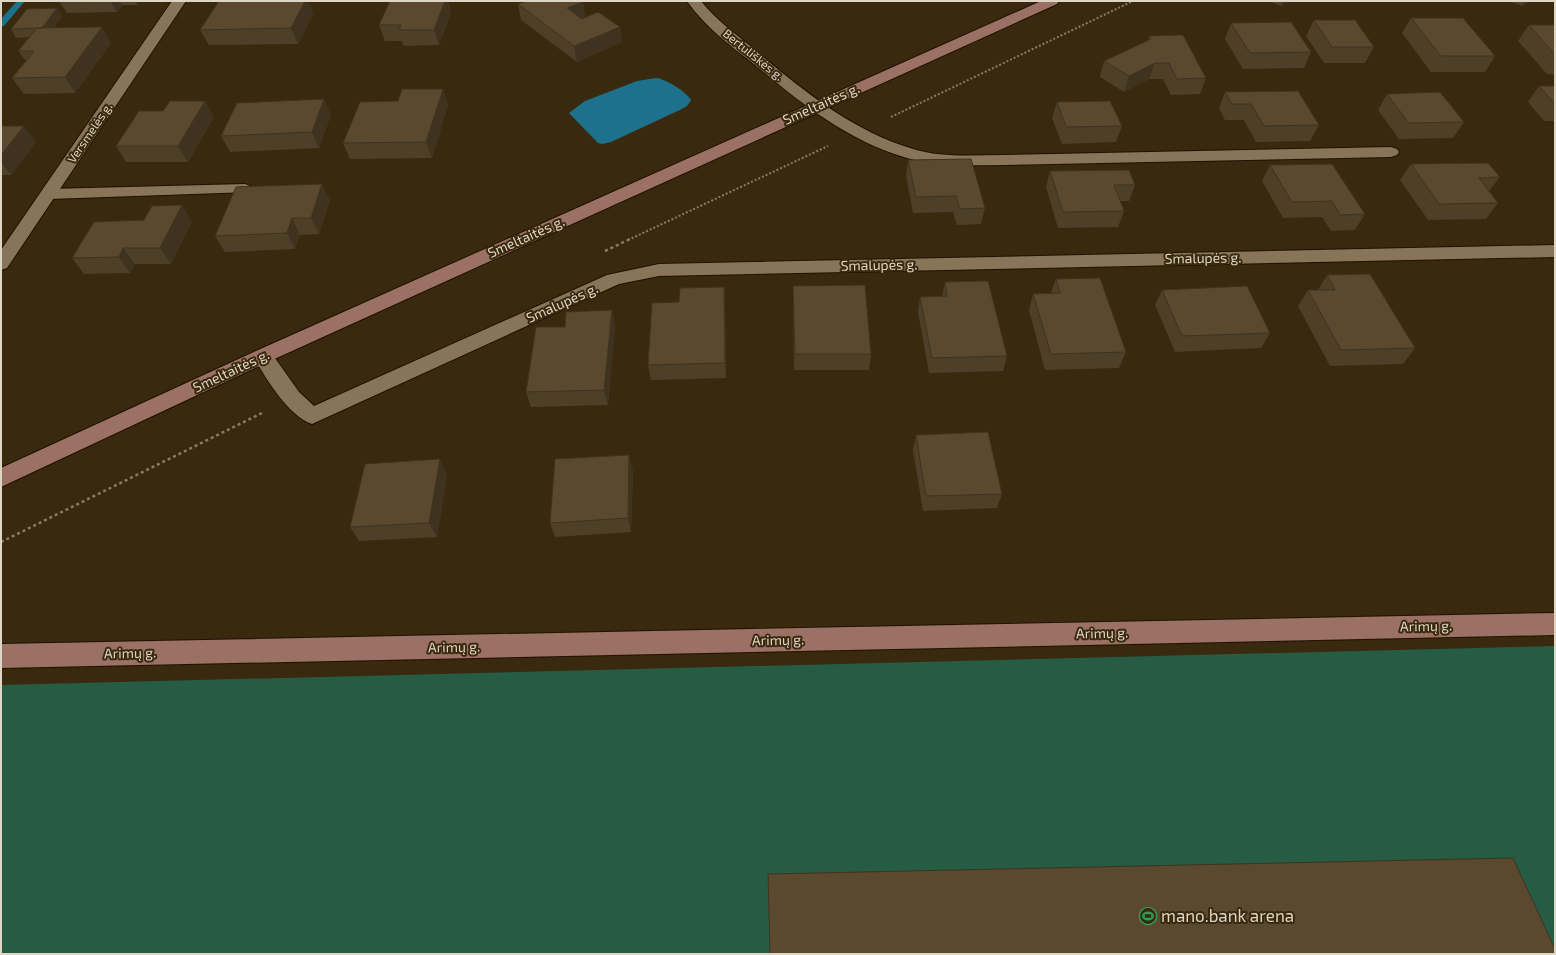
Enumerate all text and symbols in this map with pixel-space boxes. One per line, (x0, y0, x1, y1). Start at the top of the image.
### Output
street label: Bertuliškės g. (721, 26, 787, 83)
street label: Smeltaitės g. (780, 79, 862, 128)
street label: Versmelės g. (64, 100, 114, 165)
street label: Smeltaitės g. (485, 212, 567, 261)
street label: Smalupės g. (1164, 248, 1242, 267)
street label: Smalupės g. (840, 255, 918, 274)
street label: Smalupės g. (523, 279, 600, 326)
street label: Smeltaitės g. (190, 345, 272, 396)
street label: Arimų g. (1400, 617, 1452, 634)
street label: Arimų g. (1076, 624, 1128, 641)
street label: Arimų g. (752, 631, 804, 648)
street label: Arimų g. (428, 638, 480, 655)
street label: Arimų g. (104, 644, 156, 661)
place label: mano.bank arena (1161, 905, 1294, 925)
sports icon: mano.bank arena (1138, 906, 1158, 926)

